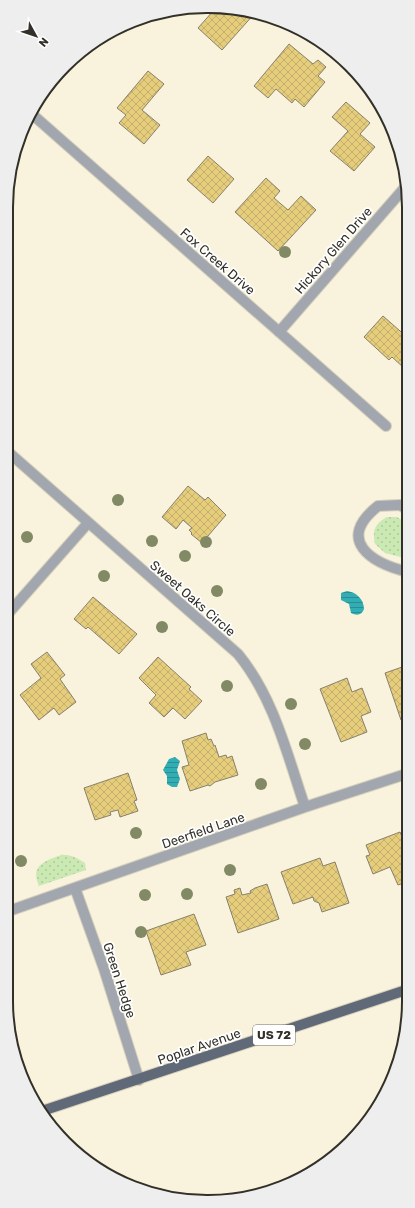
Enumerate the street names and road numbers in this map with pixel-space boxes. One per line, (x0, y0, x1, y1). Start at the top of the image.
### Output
street label: Hickory Glen Drive (292, 204, 375, 297)
street label: Fox Creek Drive (177, 225, 258, 298)
street label: Sweet Oaks Circle (147, 557, 238, 639)
street label: Deerfield Lane (160, 809, 247, 852)
street label: Green Hedge (99, 940, 139, 1020)
street label: Poplar Avenue (156, 1025, 243, 1068)
road number: US 72 (253, 1025, 295, 1045)

